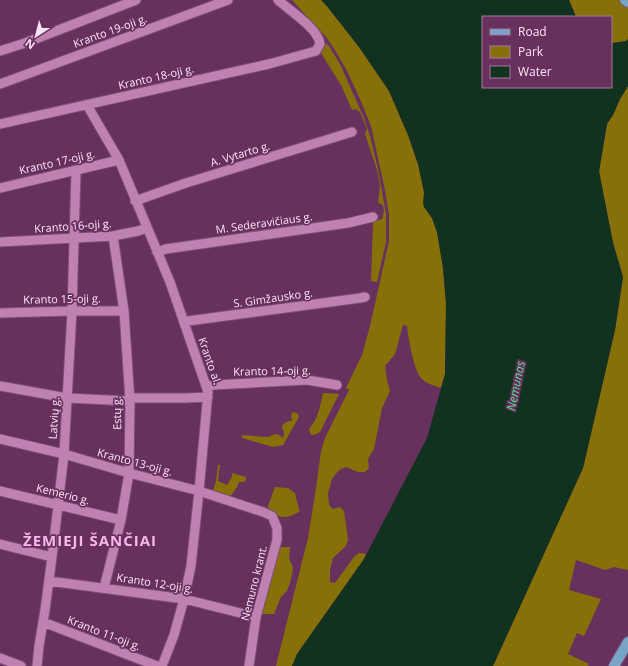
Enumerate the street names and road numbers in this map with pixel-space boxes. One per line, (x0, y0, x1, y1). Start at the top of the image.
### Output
street label: Kranto 19-oji g. (71, 10, 149, 51)
street label: Kranto 18-oji g. (116, 60, 195, 93)
street label: A. Vytarto g. (208, 137, 272, 170)
street label: Kranto 17-oji g. (17, 145, 96, 178)
street label: M. Sederavičiaus g. (215, 208, 313, 237)
street label: Kranto 16-oji g. (34, 215, 112, 236)
street label: S. Gimžausko g. (232, 284, 314, 311)
street label: Kranto 15-oji g. (23, 290, 101, 307)
street label: Kranto al. (195, 335, 226, 387)
street label: Kranto 14-oji g. (233, 362, 311, 379)
street label: Latvių g. (45, 396, 62, 440)
street label: Estų g. (109, 396, 124, 430)
street label: Kranto 13-oji g. (96, 444, 175, 479)
street label: Kemerio g. (35, 480, 92, 507)
street label: Nemuno krant. (237, 543, 270, 622)
street label: Kranto 12-oji g. (116, 569, 195, 596)
street label: Kranto 11-oji g. (65, 612, 143, 653)

